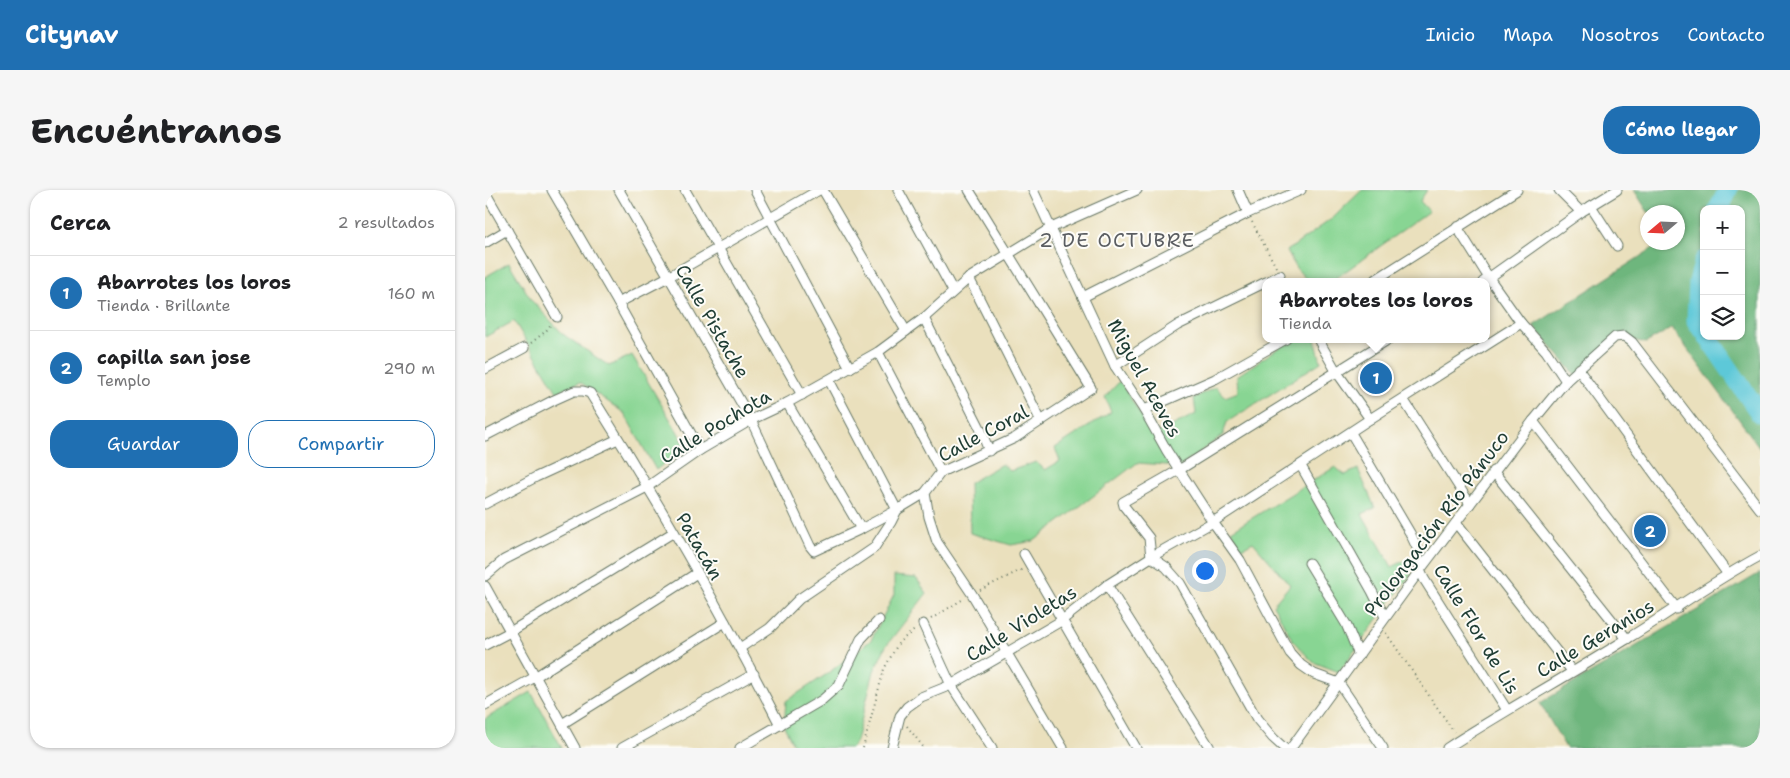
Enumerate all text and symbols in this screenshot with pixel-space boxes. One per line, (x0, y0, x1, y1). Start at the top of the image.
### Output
text: Citynav (25, 19, 119, 51)
text: Inicio (1426, 23, 1475, 47)
text: Mapa (1503, 23, 1553, 47)
text: Nosotros (1581, 23, 1659, 47)
text: Contacto (1687, 23, 1765, 47)
button: Cómo llegar (1603, 106, 1760, 154)
text: Encuéntranos (30, 107, 282, 154)
north arrow (1640, 205, 1685, 250)
map controls (1700, 205, 1745, 340)
button: + (1700, 205, 1745, 250)
text: Cerca (50, 209, 111, 237)
text: 2 resultados (337, 212, 435, 233)
district label: 2 DE OCTUBRE (1039, 227, 1195, 253)
button: − (1700, 250, 1745, 295)
street label: Calle Pistache (670, 260, 755, 383)
text: Abarrotes los loros (97, 270, 291, 295)
popup (1262, 278, 1490, 343)
text: 1 (62, 283, 70, 304)
text: 160 m (388, 283, 435, 304)
text: Abarrotes los loros (1279, 288, 1473, 313)
text: Tienda · Brillante (97, 295, 231, 316)
button: layers (1700, 295, 1745, 340)
text: Tienda (1279, 313, 1332, 334)
street label: Miguel Aceves (1102, 315, 1187, 442)
text: capilla san jose (97, 345, 251, 370)
text: 2 (60, 358, 72, 379)
text: 290 m (383, 358, 435, 379)
pin: 1 (1360, 359, 1392, 397)
text: Templo (97, 370, 151, 391)
street label: Calle Pochota (655, 383, 776, 469)
street label: Calle Coral (934, 399, 1033, 468)
button: Guardar (50, 420, 238, 468)
button: Compartir (248, 420, 435, 468)
street label: Prolongación Río Pánuco (1358, 425, 1515, 621)
street label: Patacán (670, 508, 729, 584)
pin: 2 (1634, 512, 1666, 550)
your location (1192, 558, 1218, 584)
street label: Calle Flor de Lis (1428, 560, 1525, 699)
street label: Calle Violetas (961, 579, 1081, 667)
street label: Calle Geranios (1532, 593, 1659, 683)

